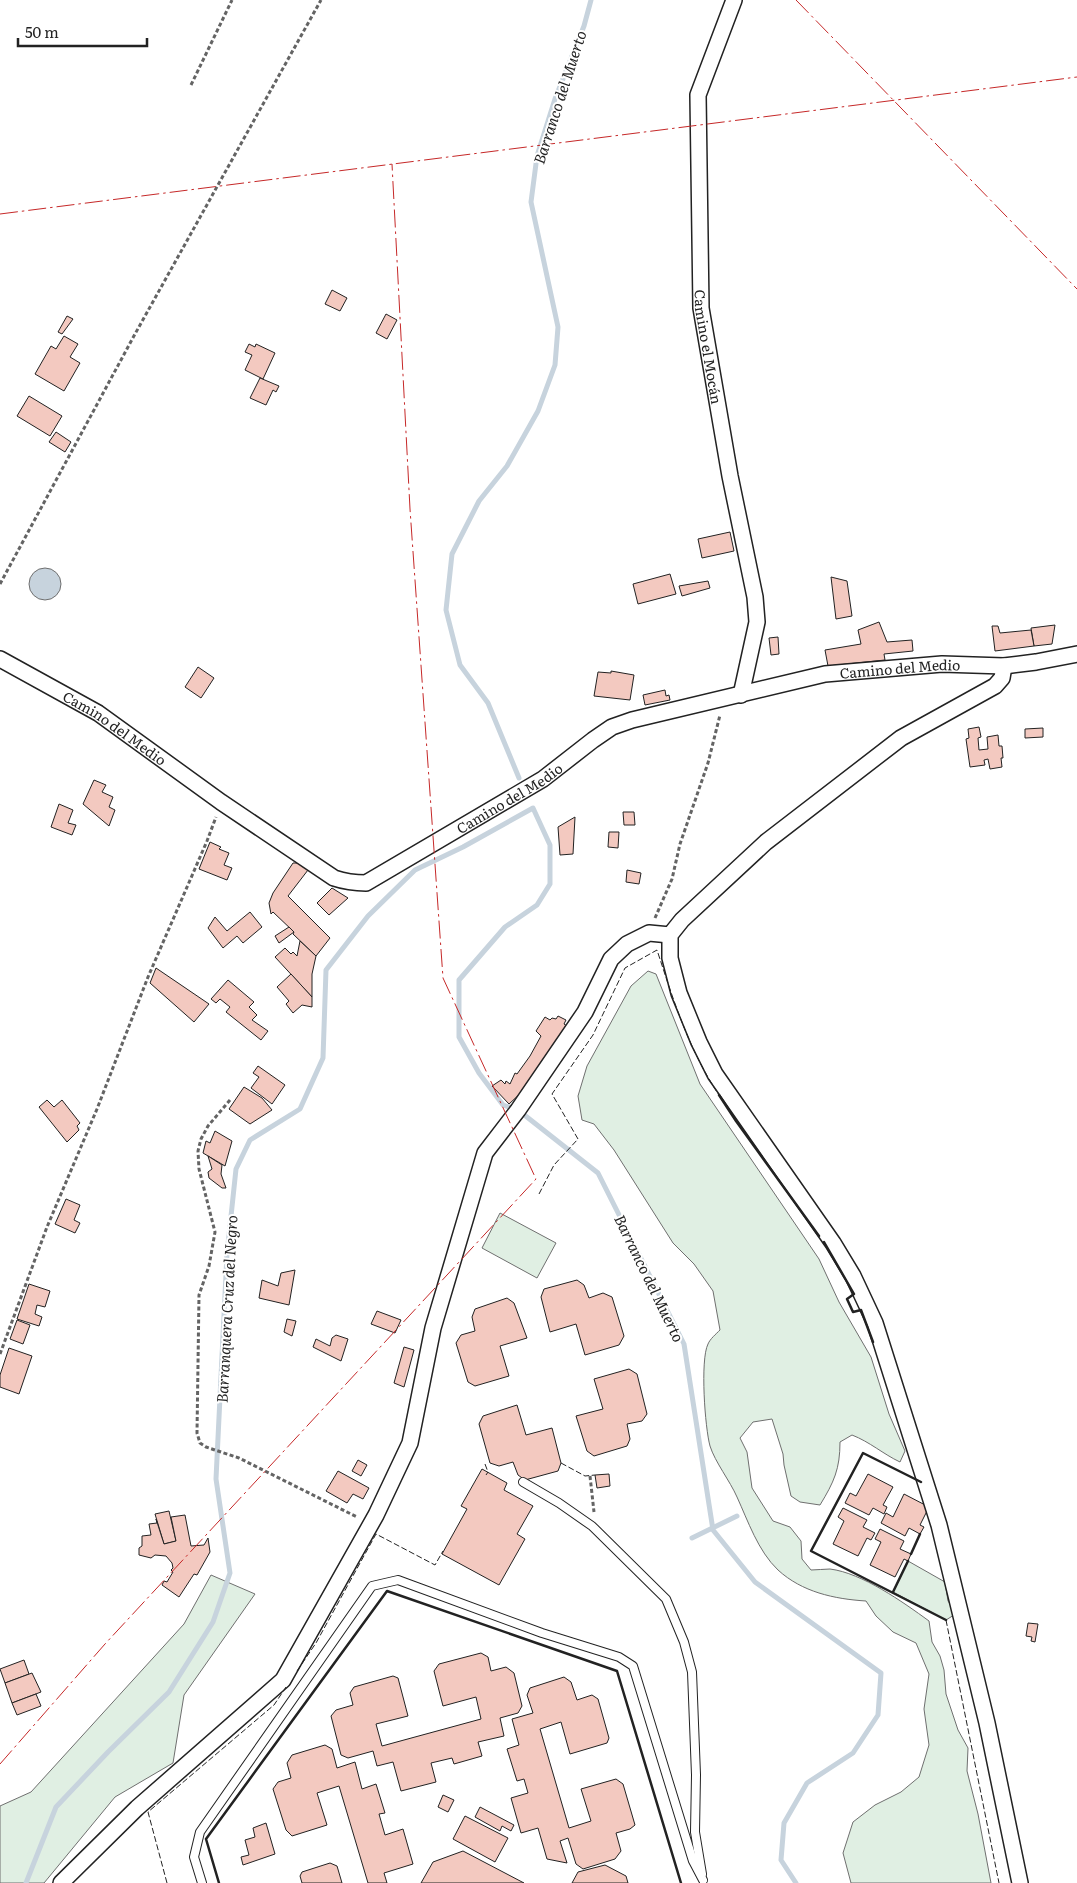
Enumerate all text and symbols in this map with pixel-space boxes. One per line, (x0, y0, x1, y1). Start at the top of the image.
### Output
scale bar (18, 15, 146, 47)
text: 50 m (25, 20, 59, 43)
water label: Barranco del Muerto (527, 27, 591, 167)
street label: Camino el Mocán (691, 289, 727, 406)
street label: Camino del Medio (839, 654, 961, 683)
street label: Camino del Medio (60, 686, 171, 770)
street label: Camino del Medio (452, 758, 566, 838)
water label: Barranco del Muerto (609, 1210, 691, 1346)
water label: Barranquera Cruz del Negro (210, 1214, 242, 1404)

